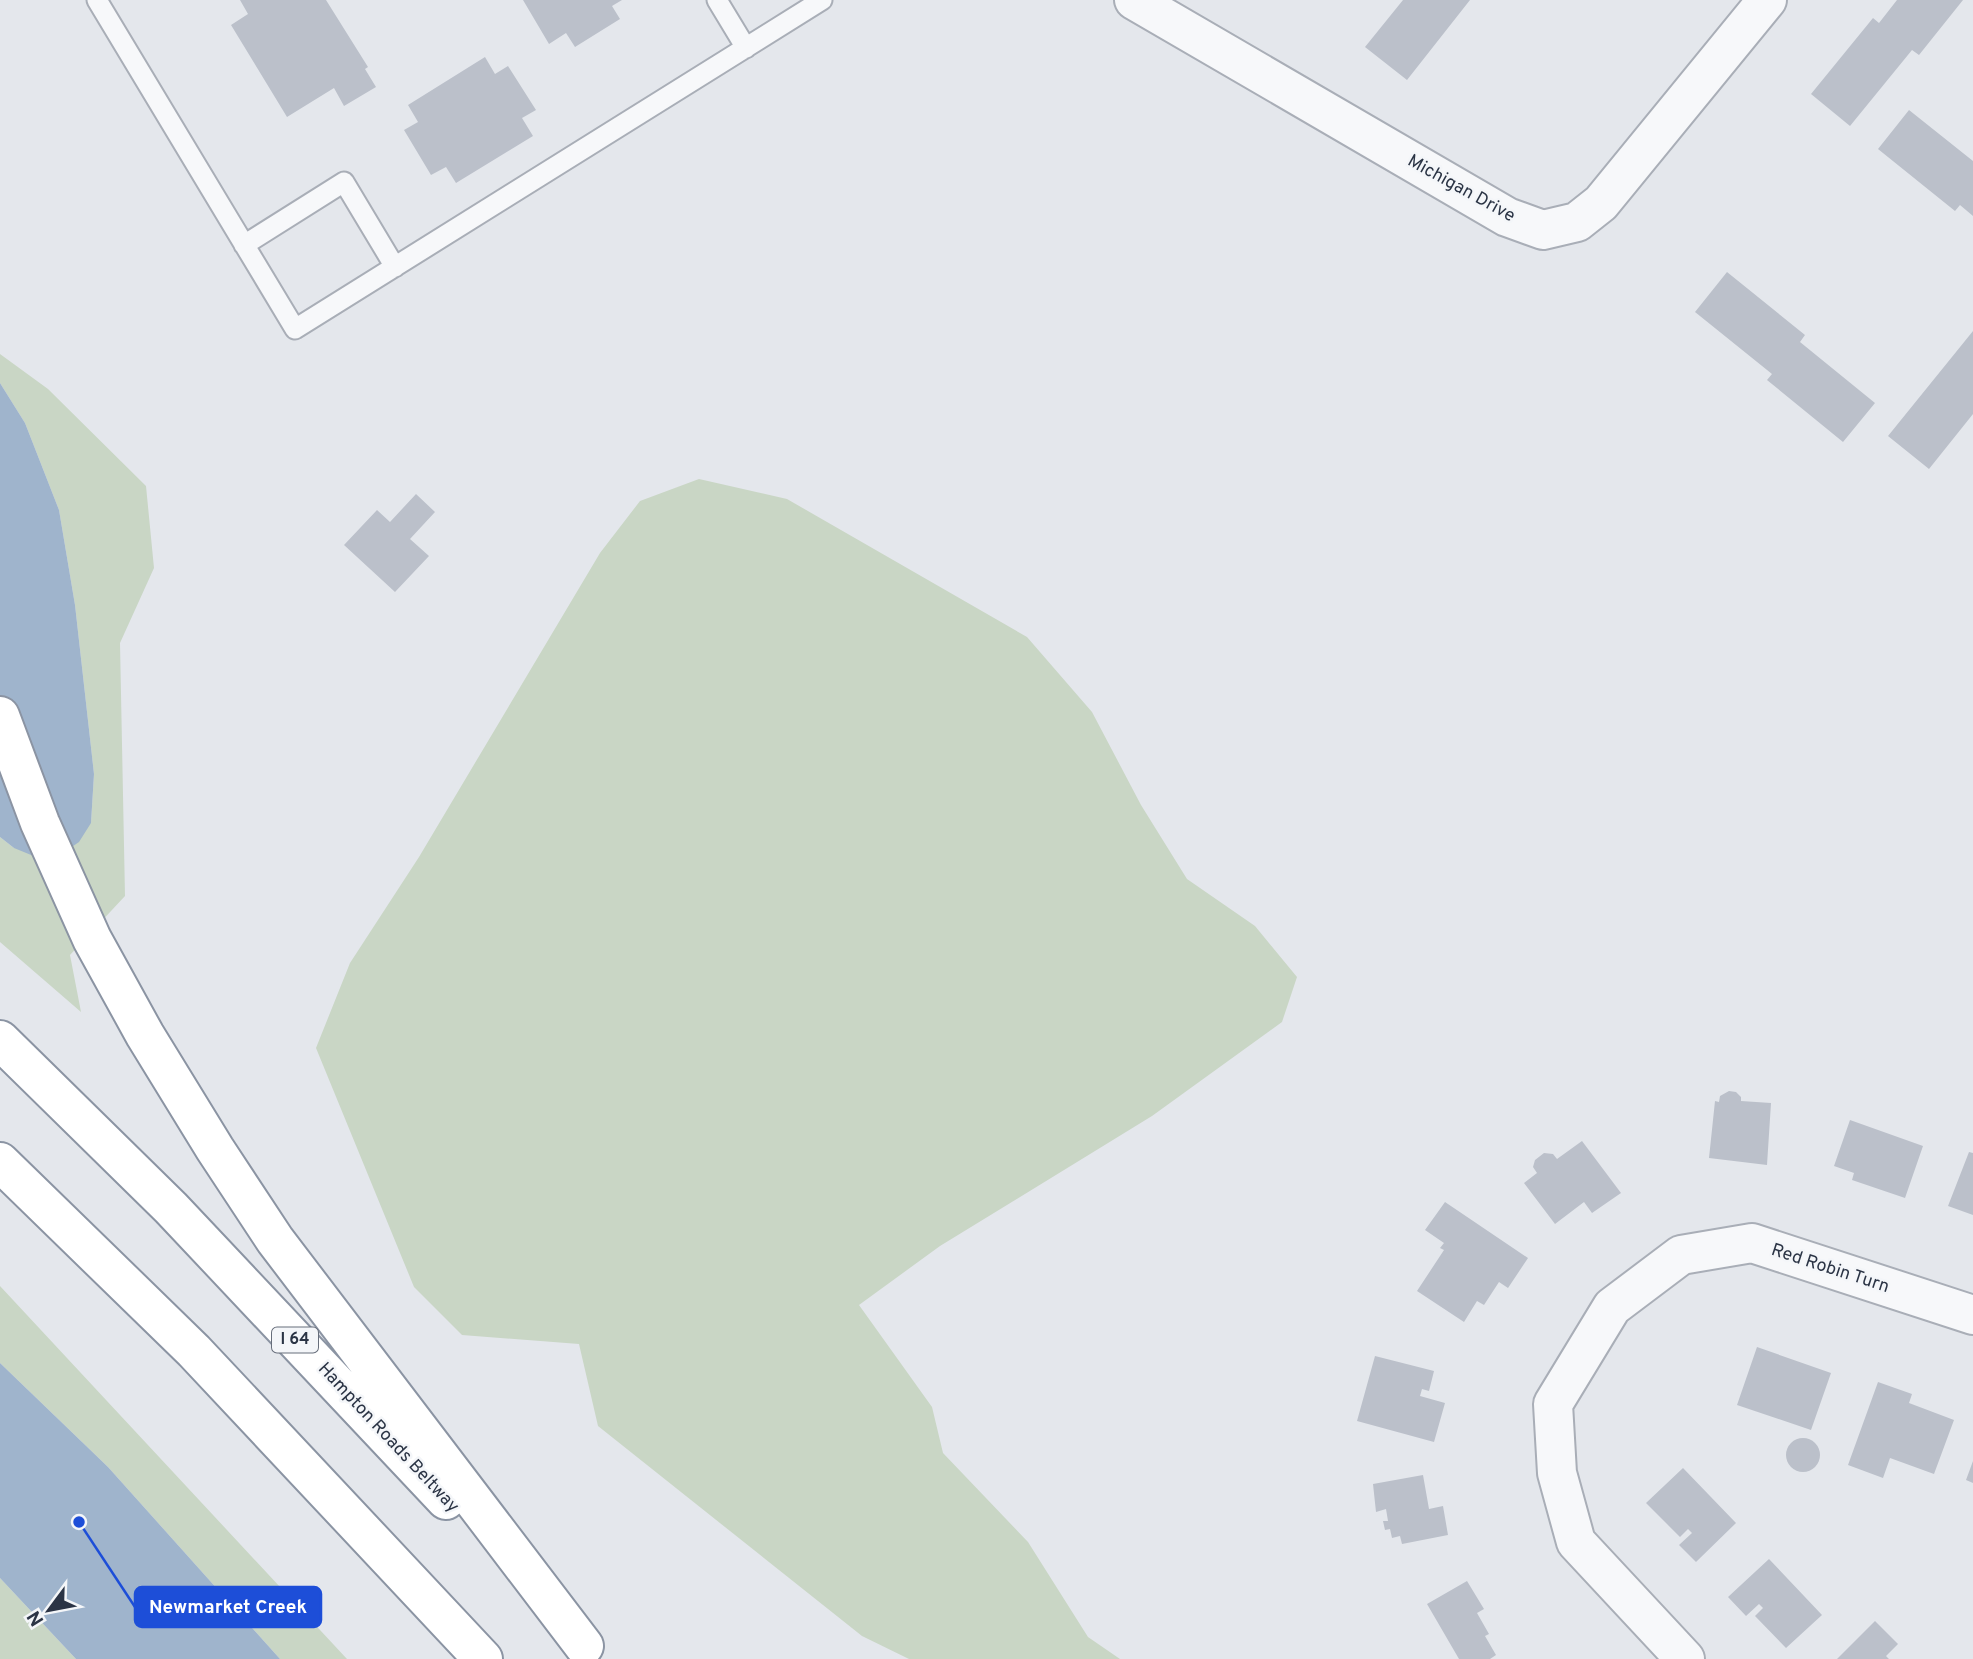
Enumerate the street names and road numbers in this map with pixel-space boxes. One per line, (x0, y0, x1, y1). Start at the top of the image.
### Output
street label: Michigan Drive (1403, 150, 1519, 228)
street label: Red Robin Turn (1768, 1239, 1892, 1299)
road number: I 64 (272, 1328, 318, 1352)
street label: Hampton Roads Beltway (312, 1358, 464, 1518)

